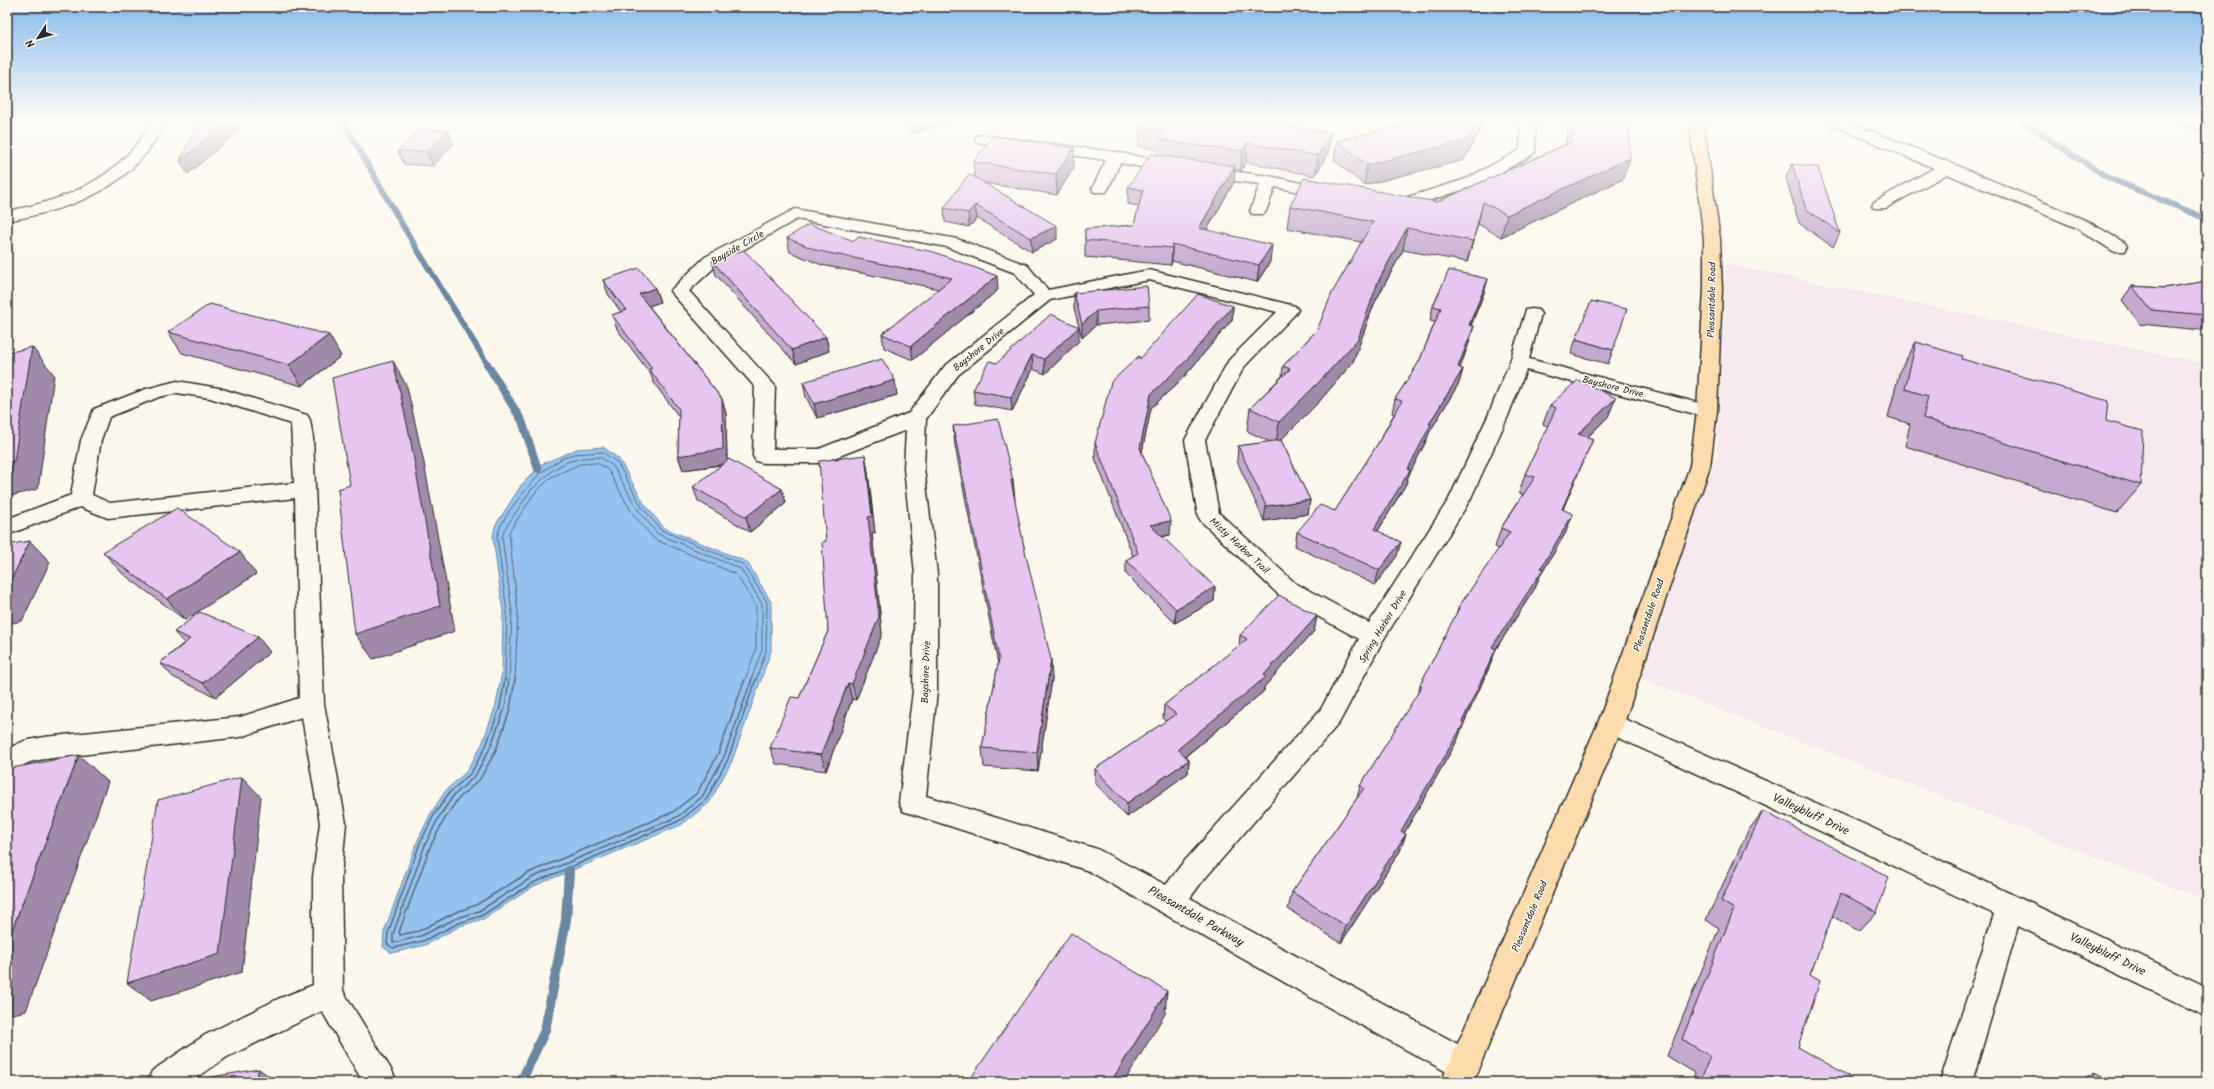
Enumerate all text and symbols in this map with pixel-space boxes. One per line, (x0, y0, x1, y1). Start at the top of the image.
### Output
north arrow (18, 18, 58, 58)
text: N (21, 35, 40, 51)
street label: Bayside Circle (708, 226, 767, 270)
street label: Pleasantdale Road (1703, 261, 1721, 338)
street label: Bayshore Drive (949, 324, 1008, 376)
street label: Bayshore Drive (1580, 372, 1646, 402)
street label: Misty Harbor Trail (1206, 514, 1273, 578)
street label: Pleasantdale Road (1629, 576, 1669, 654)
street label: Spring Harbor Drive (1355, 587, 1411, 666)
street label: Bayshore Drive (917, 640, 935, 704)
street label: Valleybluff Drive (1769, 788, 1853, 841)
street label: Pleasantdale Road (1508, 877, 1553, 954)
street label: Pleasantdale Parkway (1144, 881, 1248, 952)
street label: Valleybluff Drive (2066, 928, 2150, 981)

